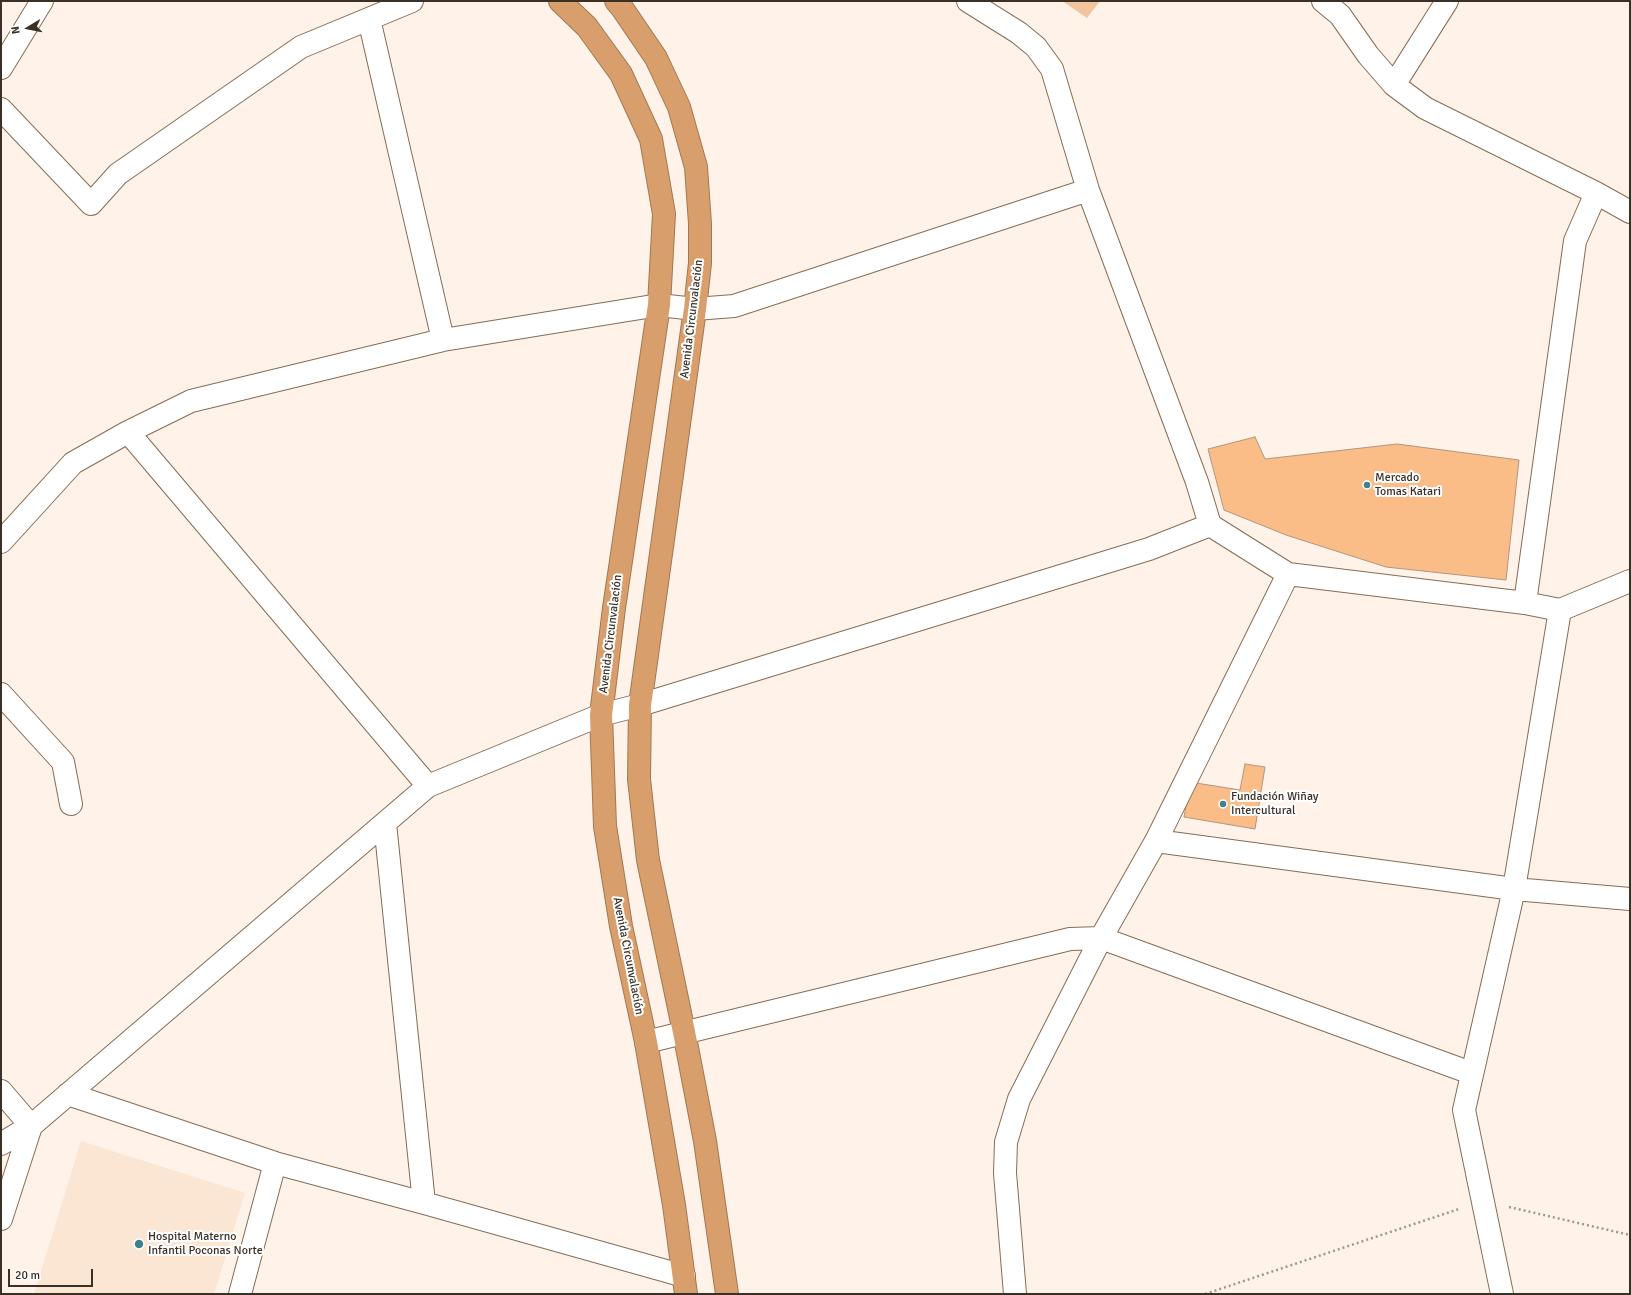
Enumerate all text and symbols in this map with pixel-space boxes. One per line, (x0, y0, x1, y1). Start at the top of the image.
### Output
north arrow (8, 8, 48, 48)
text: N (9, 25, 23, 35)
street label: Avenida Circunvalación (678, 259, 706, 379)
place label: Mercado Tomas Katari (1375, 471, 1441, 499)
marker: Mercado Tomas Katari (1362, 480, 1372, 490)
street label: Avenida Circunvalación (597, 574, 625, 694)
place label: Fundación Wiñay Intercultural (1231, 790, 1318, 818)
marker: Fundación Wiñay Intercultural (1218, 799, 1228, 809)
street label: Avenida Circunvalación (610, 896, 646, 1016)
place label: Hospital Materno Infantil Poconas Norte (148, 1230, 263, 1258)
marker: Hospital Materno Infantil Poconas Norte (133, 1238, 145, 1250)
scale bar (10, 1261, 95, 1287)
text: 20 m (15, 1268, 40, 1283)

